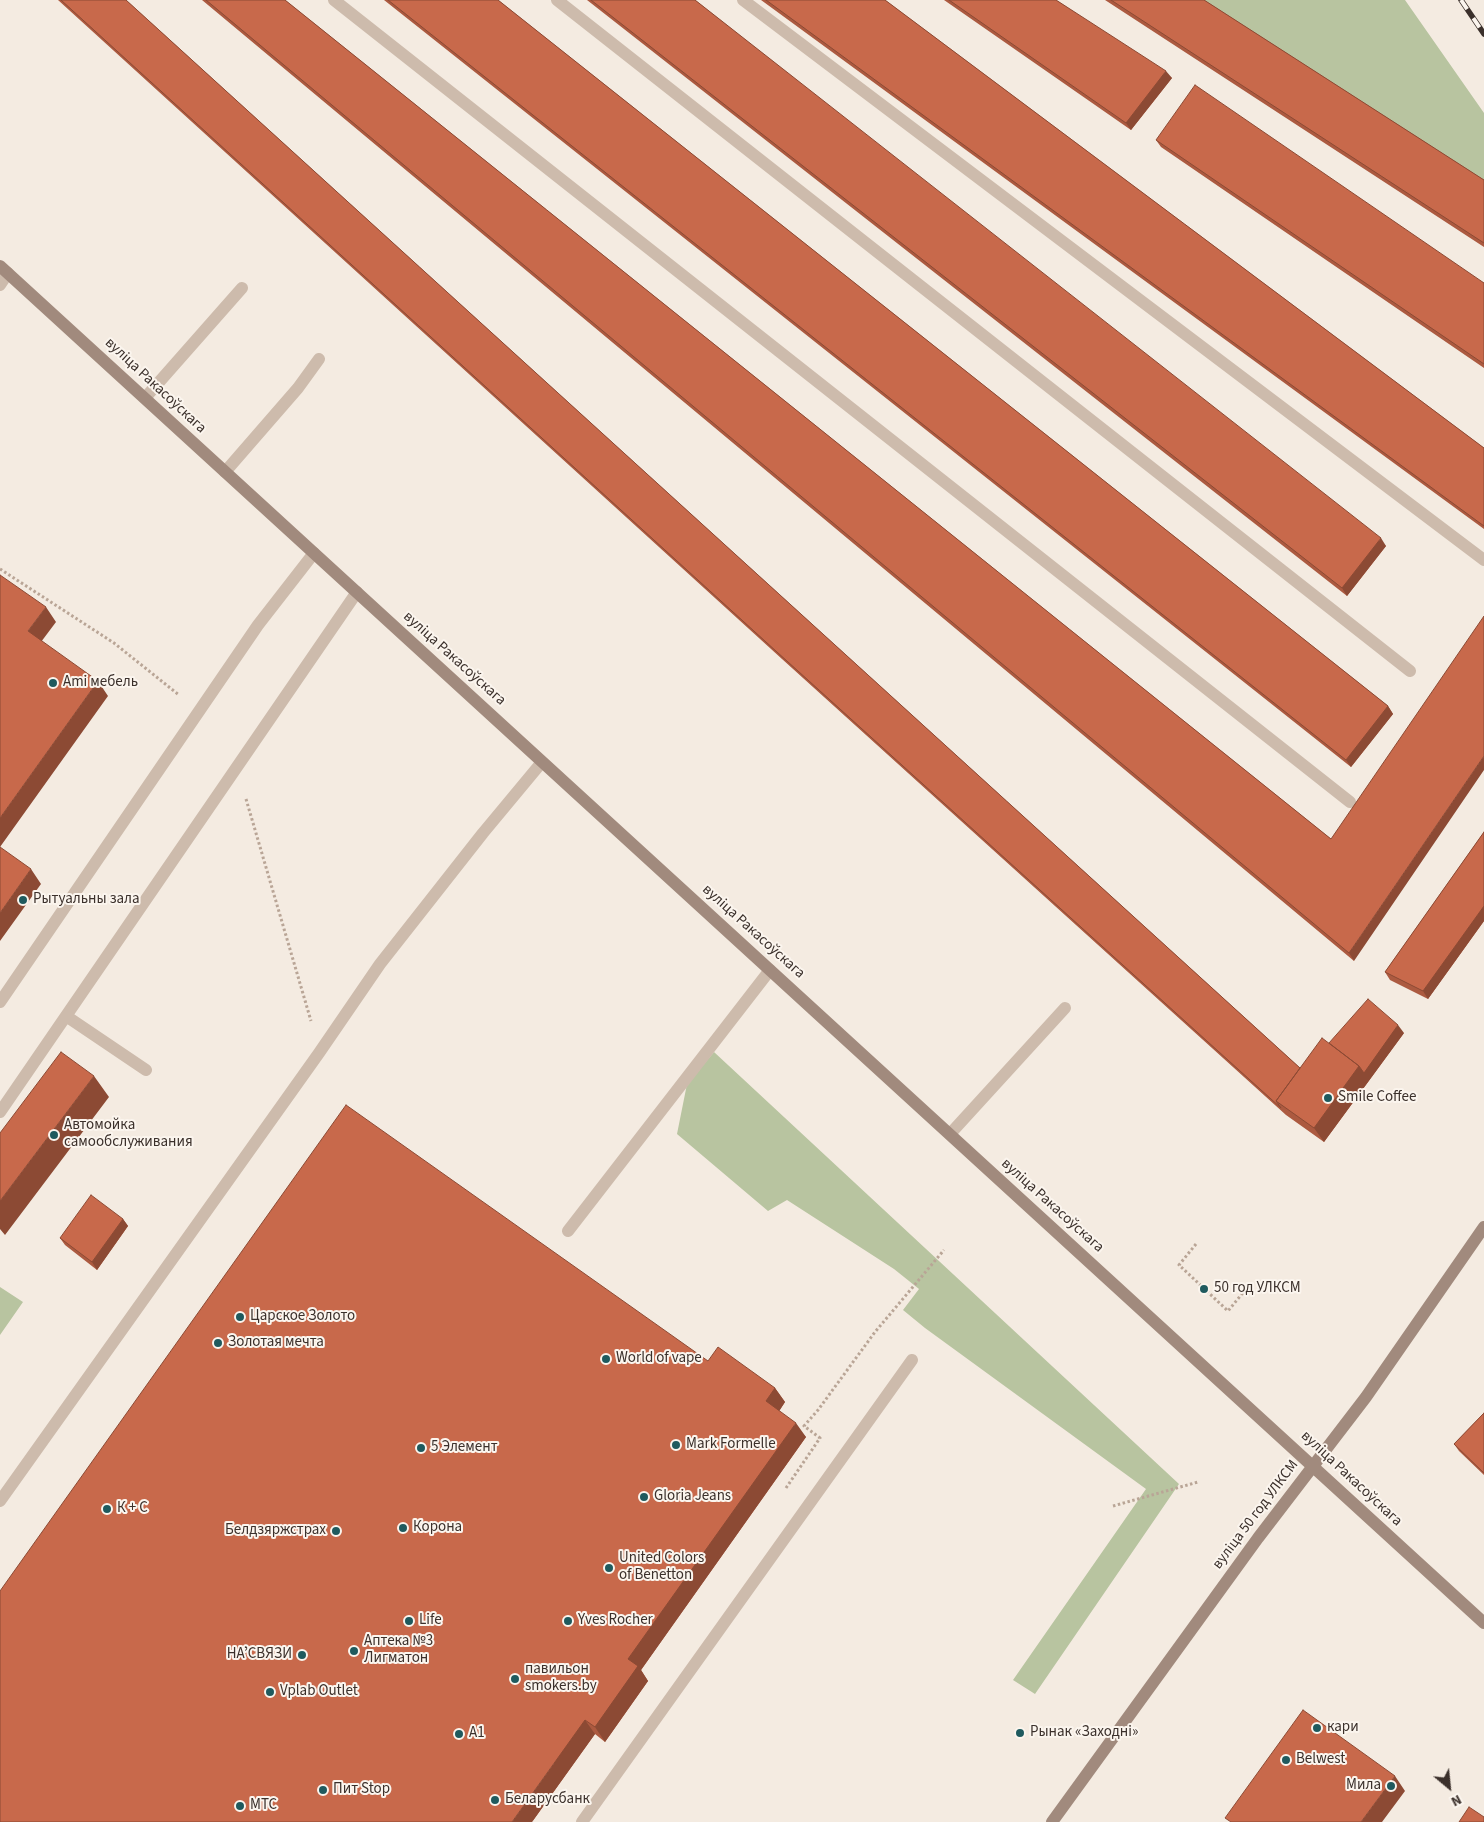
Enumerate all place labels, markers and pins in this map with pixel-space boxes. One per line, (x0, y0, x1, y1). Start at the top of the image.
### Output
place label: Ami мебель (63, 674, 138, 692)
marker: Ami мебель (47, 677, 59, 689)
place label: Рытуальны зала (33, 891, 140, 909)
marker: Рытуальны зала (17, 894, 29, 906)
place label: Smile Coffee (1338, 1089, 1416, 1107)
marker: Smile Coffee (1322, 1092, 1334, 1104)
place label: Автомойка самообслуживания (64, 1117, 193, 1152)
marker: Автомойка самообслуживания (48, 1129, 60, 1141)
place label: 50 год УЛКСМ (1214, 1280, 1301, 1298)
marker: 50 год УЛКСМ (1198, 1283, 1210, 1295)
place label: Царское Золото (250, 1308, 355, 1326)
marker: Царское Золото (234, 1311, 246, 1323)
place label: Золотая мечта (228, 1334, 324, 1352)
marker: Золотая мечта (212, 1337, 224, 1349)
place label: World of vape (616, 1350, 702, 1368)
marker: World of vape (600, 1353, 612, 1365)
place label: Mark Formelle (686, 1436, 776, 1454)
place label: 5 Элемент (431, 1439, 498, 1457)
marker: Mark Formelle (670, 1439, 682, 1451)
marker: 5 Элемент (415, 1442, 427, 1454)
place label: Gloria Jeans (654, 1488, 731, 1506)
marker: Gloria Jeans (638, 1491, 650, 1503)
place label: К + С (117, 1500, 148, 1518)
marker: К + С (101, 1503, 113, 1515)
place label: Корона (413, 1519, 462, 1537)
place label: Белдзяржстрах (225, 1522, 326, 1540)
marker: Корона (397, 1522, 409, 1534)
marker: Белдзяржстрах (330, 1525, 342, 1537)
place label: United Colors of Benetton (619, 1550, 704, 1585)
marker: United Colors of Benetton (603, 1562, 615, 1574)
place label: Life (419, 1612, 442, 1630)
place label: Yves Rocher (578, 1612, 653, 1630)
marker: Life (403, 1615, 415, 1627)
marker: Yves Rocher (562, 1615, 574, 1627)
place label: Аптека №3 Лигматон (364, 1633, 433, 1668)
marker: Аптека №3 Лигматон (348, 1645, 360, 1657)
place label: НАʼСВЯЗИ (227, 1646, 292, 1664)
marker: НАʼСВЯЗИ (296, 1649, 308, 1661)
place label: павильон smokers.by (525, 1661, 597, 1696)
marker: павильон smokers.by (509, 1673, 521, 1685)
place label: Vplab Outlet (280, 1683, 358, 1701)
marker: Vplab Outlet (264, 1686, 276, 1698)
place label: кари (1327, 1719, 1359, 1737)
marker: кари (1311, 1722, 1323, 1734)
place label: Рынак «Заходні» (1030, 1724, 1138, 1742)
place label: A1 (469, 1725, 485, 1743)
marker: Рынак «Заходні» (1014, 1727, 1026, 1739)
marker: A1 (453, 1728, 465, 1740)
place label: Belwest (1296, 1751, 1345, 1769)
marker: Belwest (1280, 1754, 1292, 1766)
place label: Мила (1346, 1777, 1381, 1795)
marker: Мила (1385, 1780, 1397, 1792)
place label: Пит Stop (333, 1781, 390, 1799)
marker: Пит Stop (317, 1784, 329, 1796)
place label: Беларусбанк (505, 1791, 590, 1809)
marker: Беларусбанк (489, 1794, 501, 1806)
place label: МТС (250, 1797, 277, 1815)
marker: МТС (234, 1800, 246, 1812)

